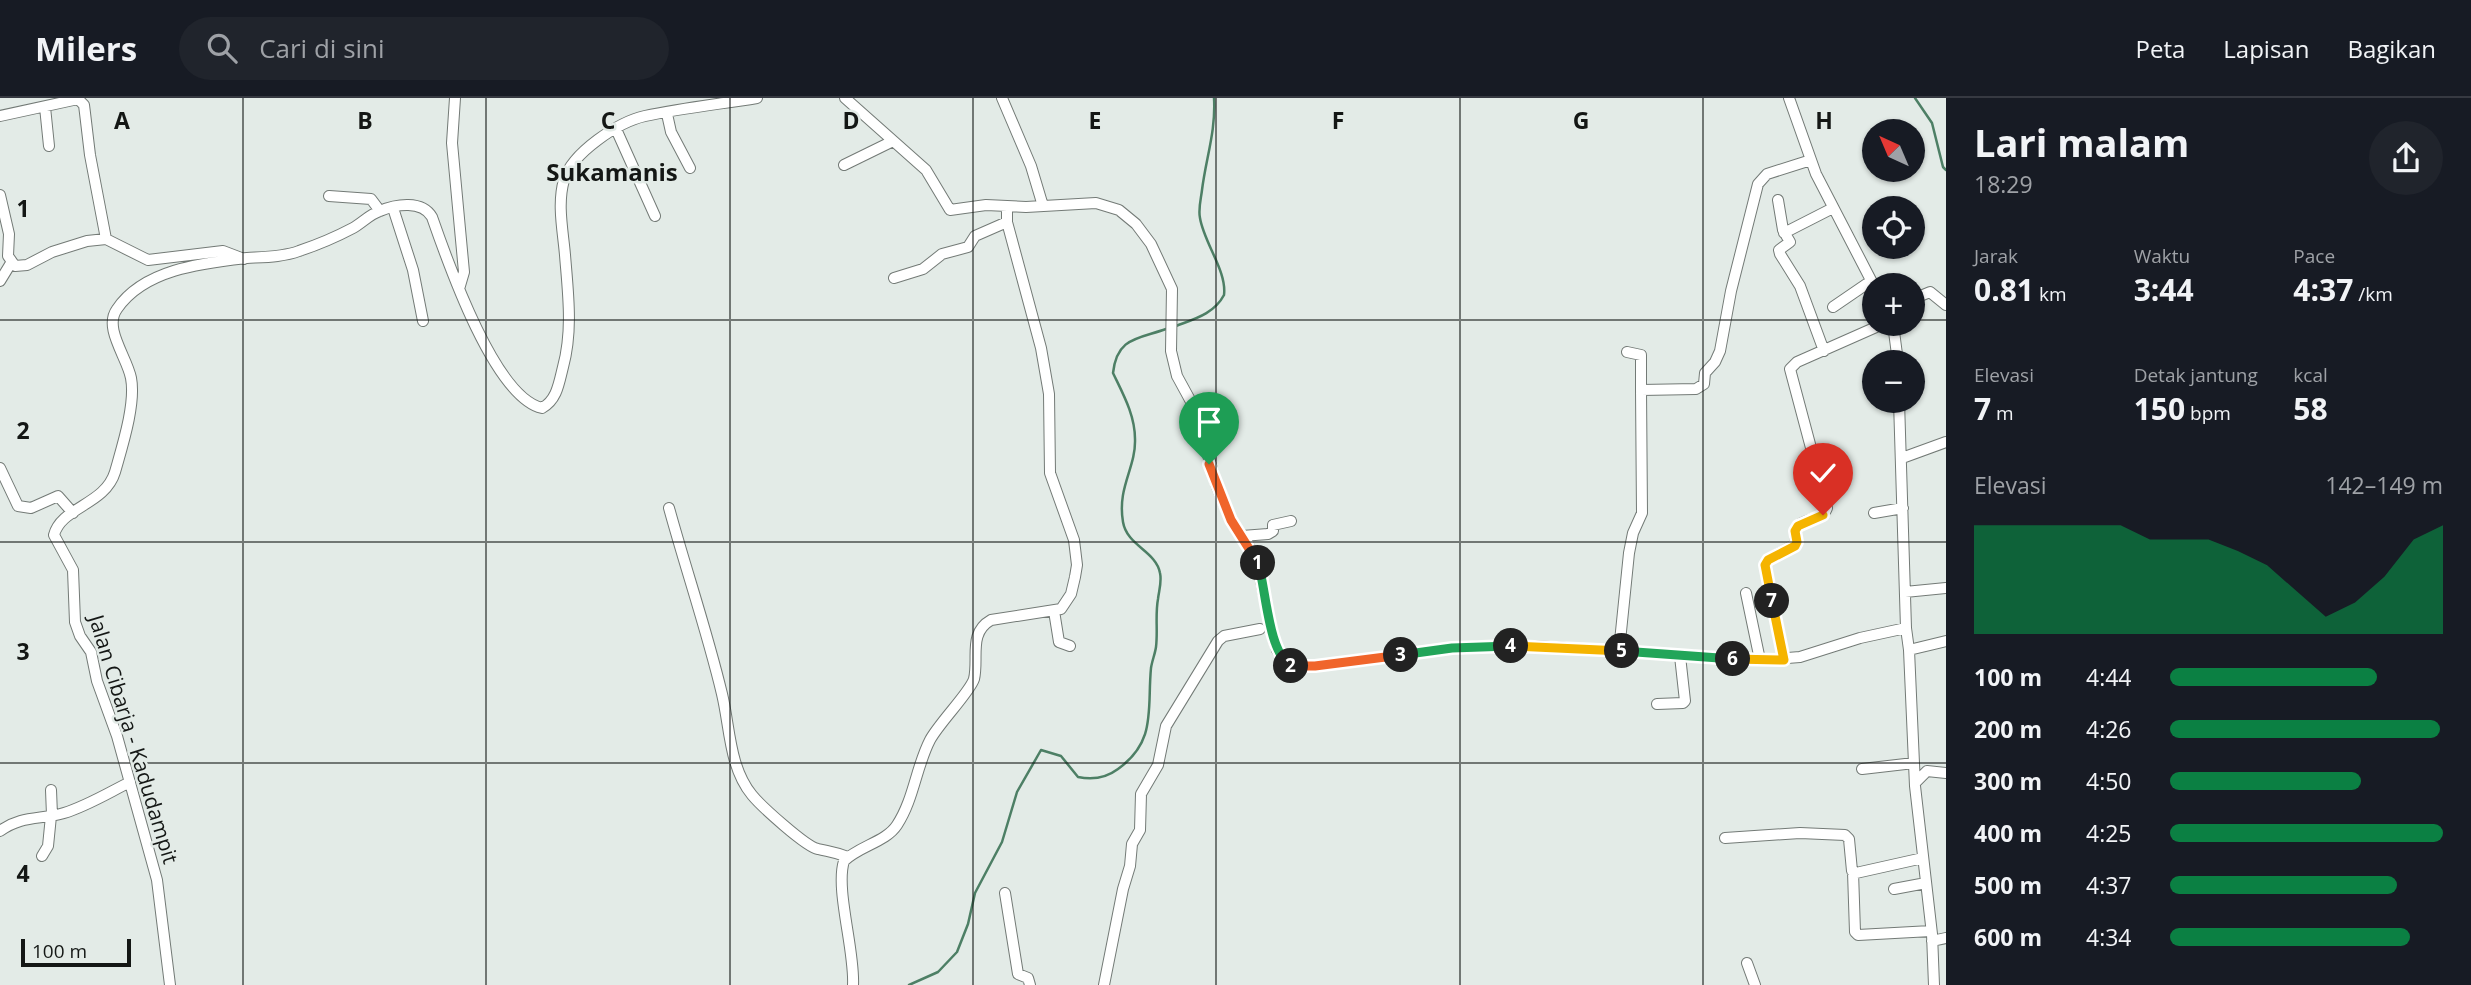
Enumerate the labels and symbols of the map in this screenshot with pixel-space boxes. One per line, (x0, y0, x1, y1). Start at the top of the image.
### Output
text: A (114, 104, 130, 136)
text: B (357, 104, 373, 136)
text: C (601, 104, 615, 136)
text: D (842, 104, 860, 136)
text: E (1089, 104, 1101, 136)
text: F (1332, 104, 1344, 136)
text: G (1573, 104, 1589, 136)
text: H (1815, 104, 1833, 136)
north arrow (1862, 119, 1925, 182)
district label: Sukamanis (546, 155, 678, 188)
text: 1 (16, 192, 30, 224)
pin (1179, 392, 1239, 464)
text: 2 (16, 414, 30, 446)
pin (1793, 443, 1853, 515)
pin: 1 (1240, 546, 1276, 580)
pin: 7 (1754, 584, 1790, 618)
street label: Jalan Cibarja - Kadudampit (82, 609, 185, 867)
pin: 4 (1494, 628, 1528, 664)
pin: 5 (1604, 634, 1640, 668)
text: 3 (16, 635, 30, 667)
pin: 3 (1384, 638, 1418, 672)
pin: 6 (1716, 642, 1750, 676)
pin: 2 (1274, 648, 1308, 684)
text: 4 (16, 857, 30, 889)
scale bar (21, 936, 131, 968)

